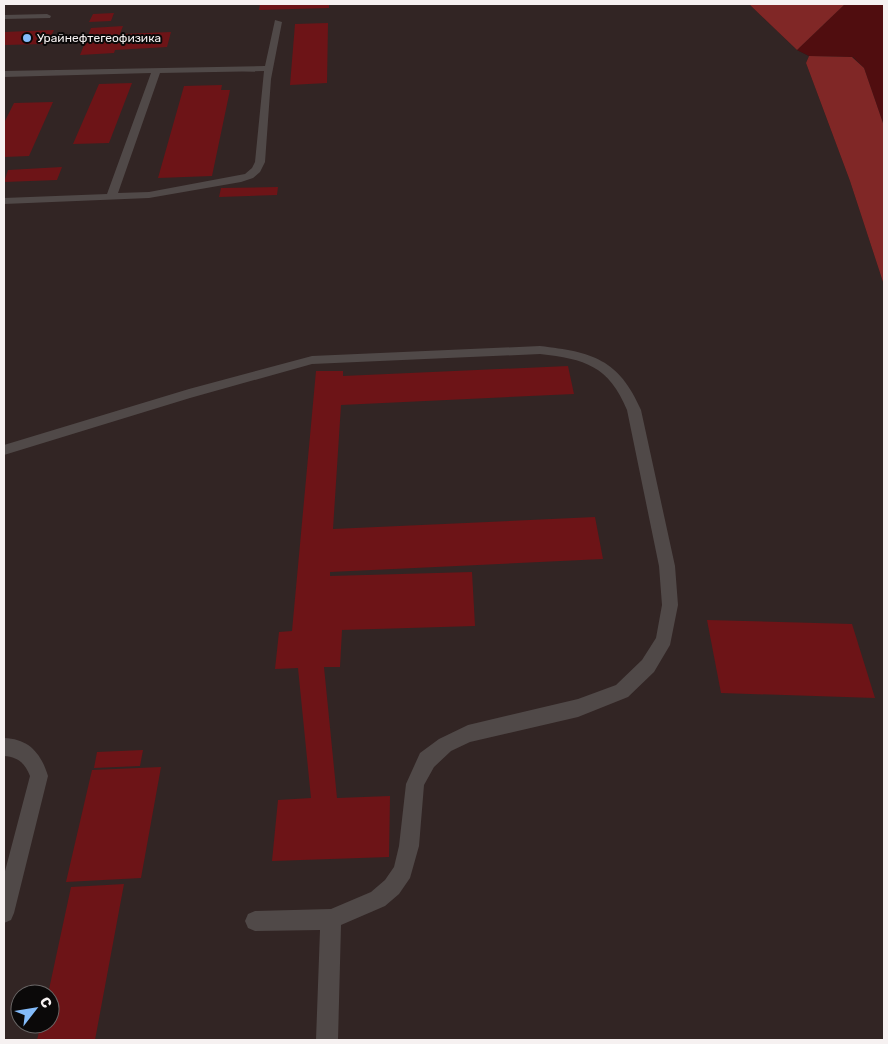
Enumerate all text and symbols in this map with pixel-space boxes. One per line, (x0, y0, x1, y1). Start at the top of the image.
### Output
place label: Урайнефтегеофизика (37, 31, 161, 45)
marker: Урайнефтегеофизика (21, 32, 33, 44)
north arrow (10, 984, 60, 1034)
text: С (36, 994, 56, 1011)

